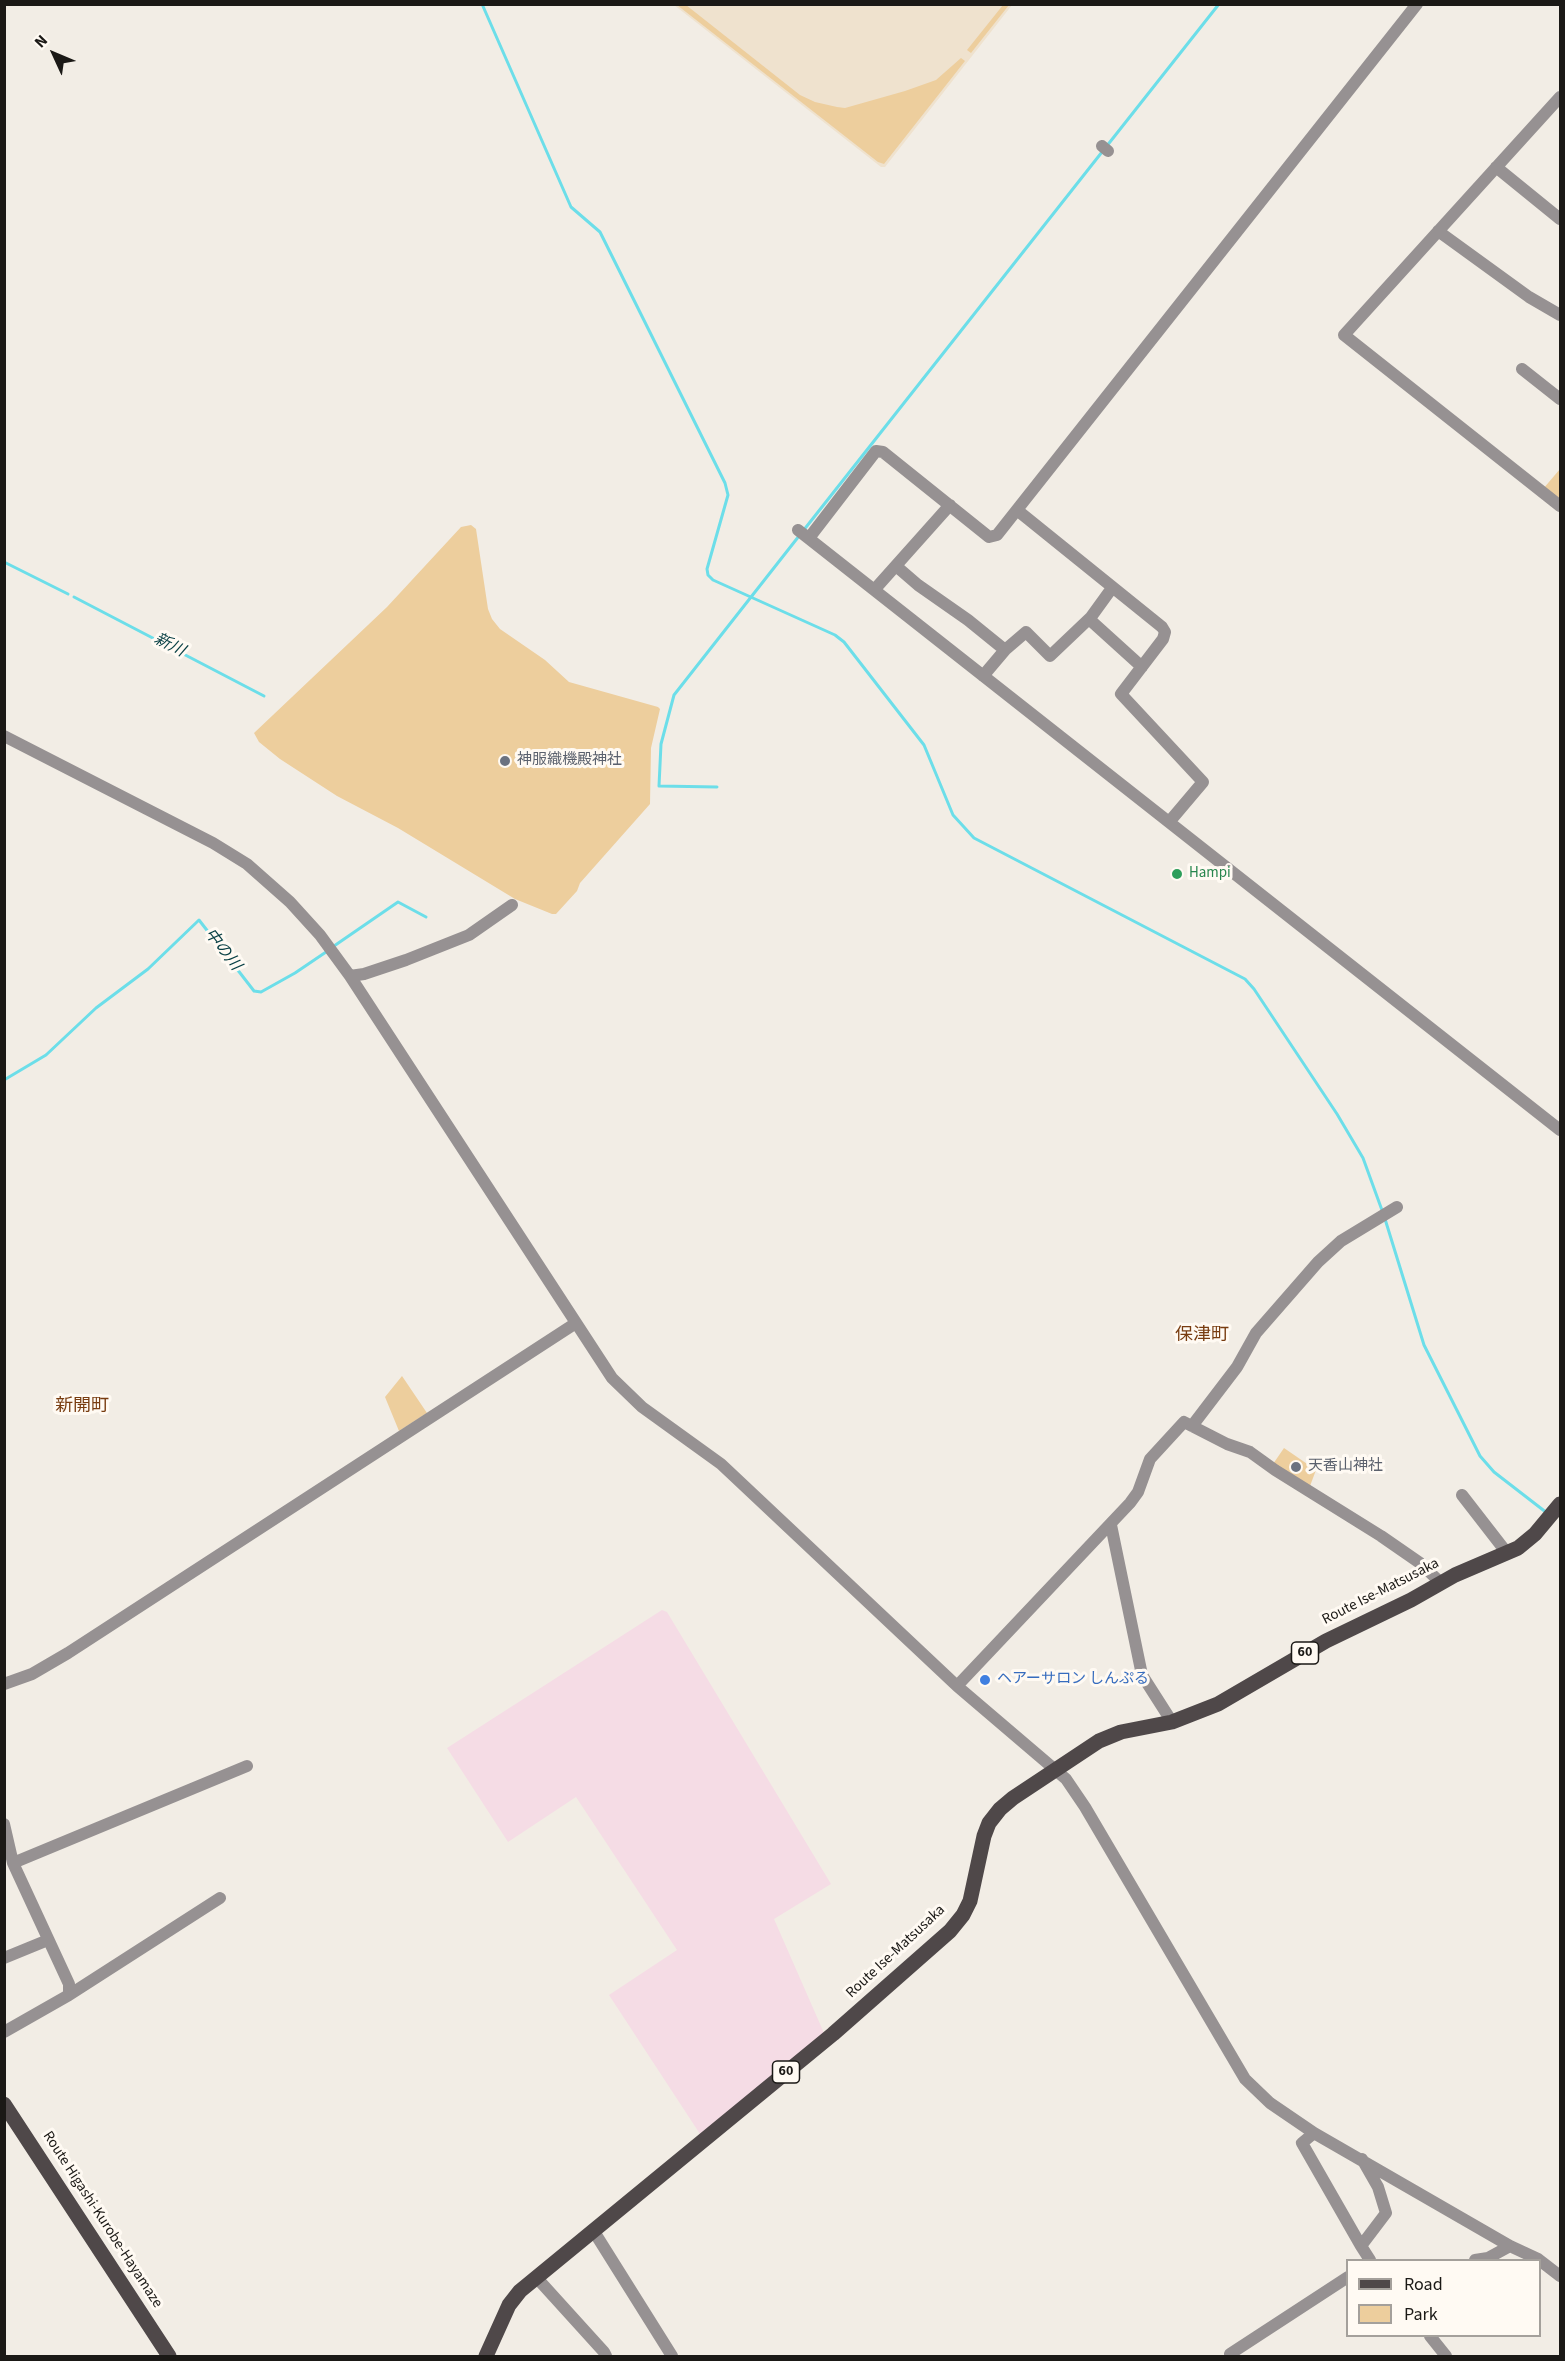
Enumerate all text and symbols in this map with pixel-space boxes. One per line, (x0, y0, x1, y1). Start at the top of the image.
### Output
north arrow (24, 24, 84, 84)
text: N (29, 30, 53, 53)
water label: 新川 (150, 630, 188, 662)
place label: 神服織機殿神社 (517, 752, 622, 770)
marker: 神服織機殿神社 (498, 754, 512, 768)
place label: Hampi (1189, 865, 1231, 883)
marker: Hampi (1170, 867, 1184, 881)
water label: 中の川 (200, 925, 244, 975)
district label: 保津町 (1175, 1325, 1229, 1347)
district label: 新開町 (55, 1396, 109, 1418)
place label: 天香山神社 (1308, 1458, 1383, 1476)
marker: 天香山神社 (1289, 1460, 1303, 1474)
street label: Route Ise-Matsusaka (1320, 1555, 1442, 1629)
road number: 60 (1292, 1642, 1318, 1664)
place label: ヘアーサロン しんぷる (997, 1671, 1149, 1689)
marker: ヘアーサロン しんぷる (978, 1673, 992, 1687)
street label: Route Ise-Matsusaka (843, 1902, 949, 2002)
road number: 60 (772, 2061, 800, 2083)
street label: Route Higashi-Kurobe-Hayamaze (38, 2128, 166, 2312)
legend (1346, 2259, 1541, 2337)
text: Road (1404, 2272, 1443, 2297)
text: Park (1404, 2302, 1438, 2327)

